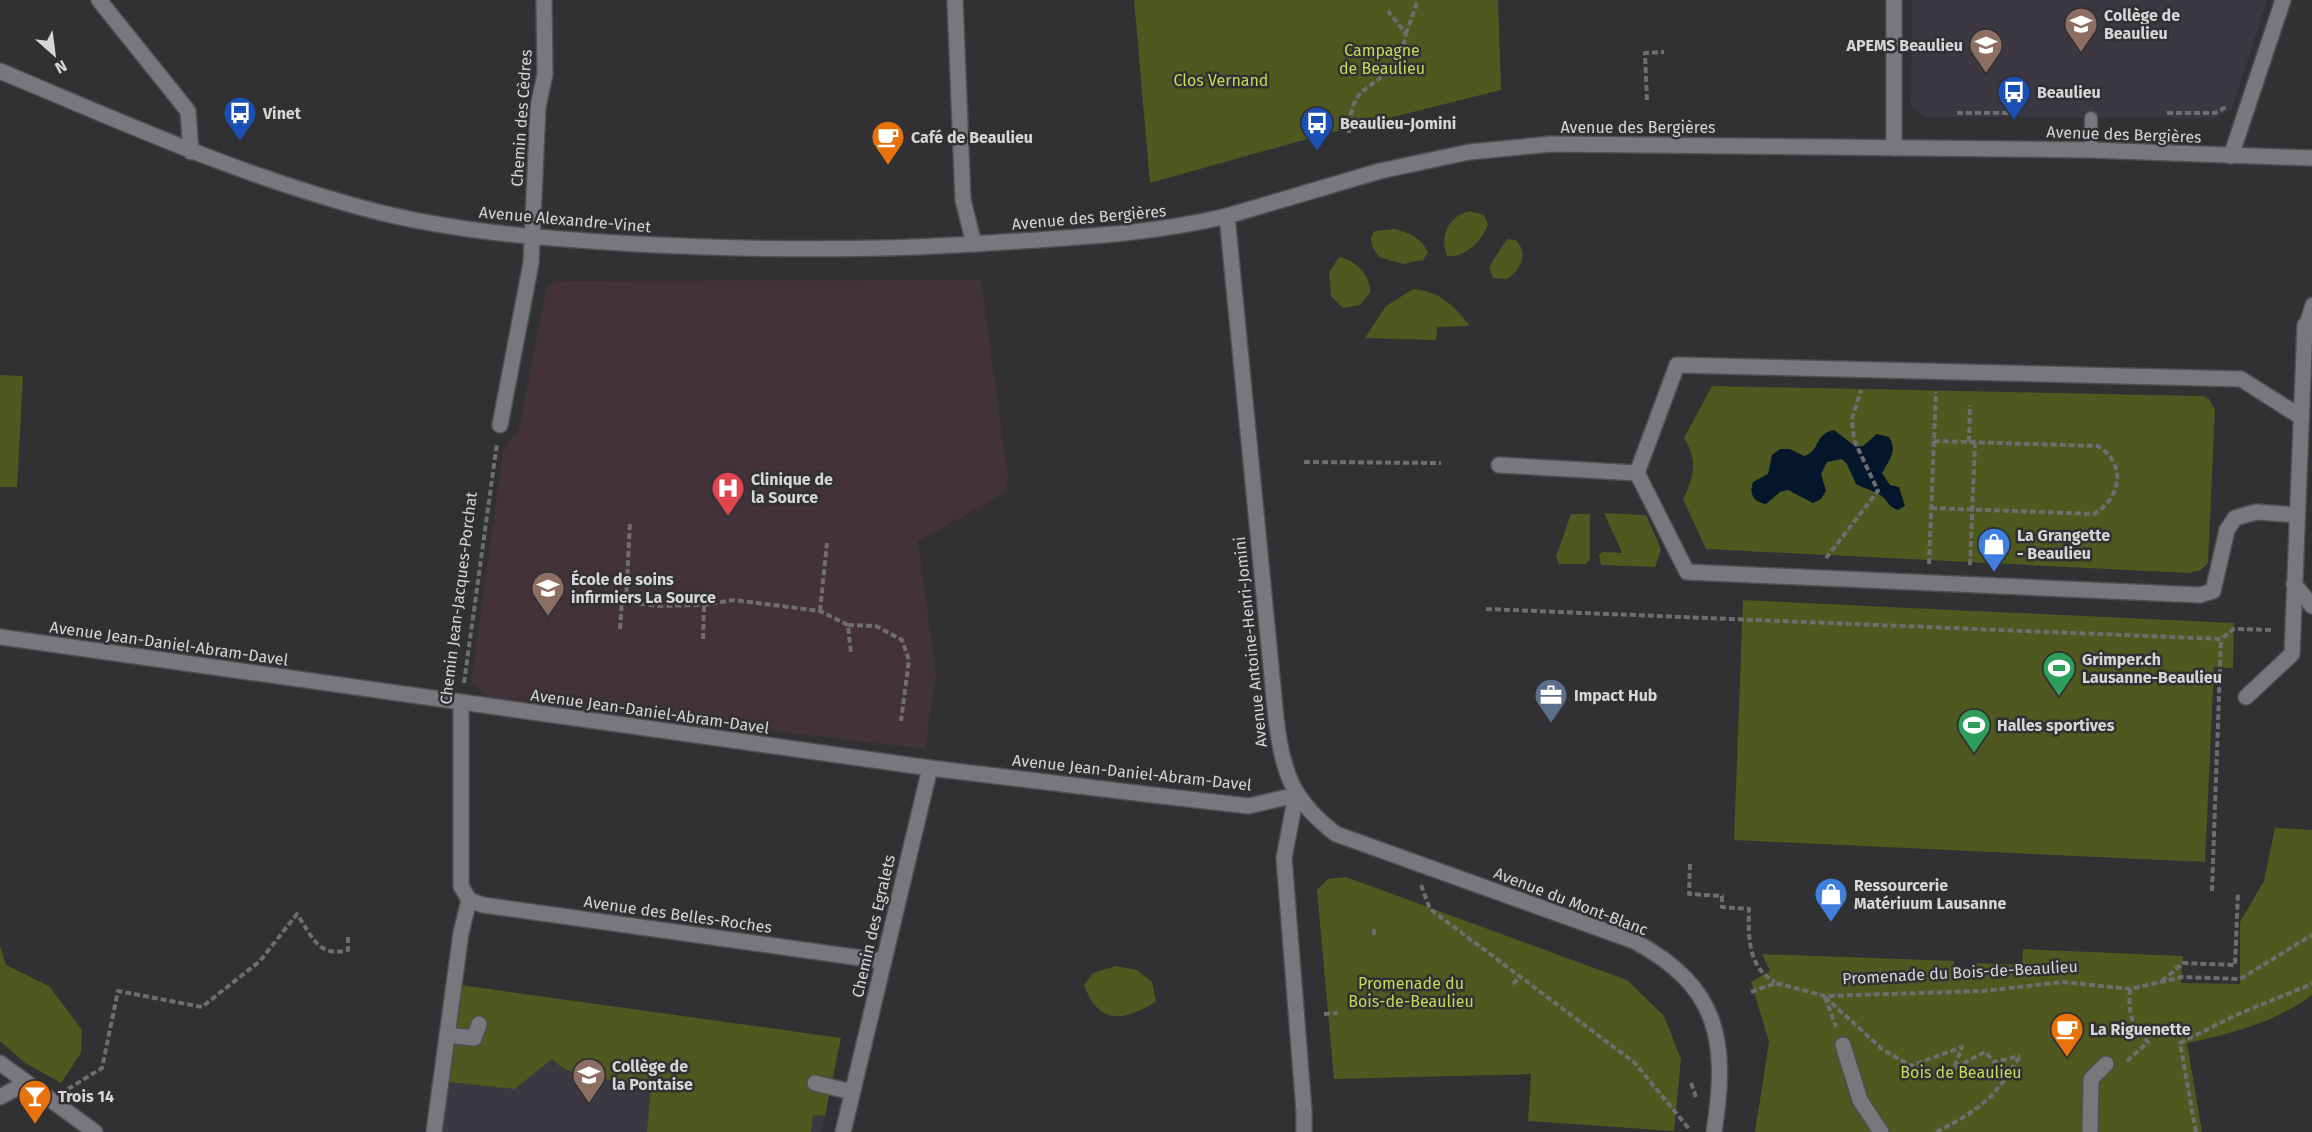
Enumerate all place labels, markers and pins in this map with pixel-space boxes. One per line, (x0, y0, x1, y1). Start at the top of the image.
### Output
school or university icon: Collège de Beaulieu (2063, 6, 2099, 53)
place label: Collège de Beaulieu (2104, 6, 2180, 43)
school or university icon: APEMS Beaulieu (1968, 27, 2004, 74)
place label: APEMS Beaulieu (1846, 36, 1963, 55)
bus stop icon: Beaulieu (1996, 74, 2032, 121)
place label: Beaulieu (2037, 83, 2101, 102)
bus stop icon: Vinet (222, 95, 258, 142)
place label: Vinet (262, 104, 302, 123)
bus stop icon: Beaulieu-Jomini (1299, 105, 1335, 152)
place label: Beaulieu-Jomini (1340, 114, 1456, 133)
cafe icon: Café de Beaulieu (870, 119, 906, 166)
place label: Café de Beaulieu (911, 128, 1033, 147)
hospital icon: Clinique de la Source (710, 470, 746, 517)
place label: Clinique de la Source (751, 470, 833, 507)
shop icon: La Grangette - Beaulieu (1976, 526, 2012, 573)
place label: La Grangette - Beaulieu (2017, 526, 2110, 563)
place label: École de soins infirmiers La Source (571, 569, 716, 607)
school or university icon: École de soins infirmiers La Source (530, 570, 566, 617)
sports icon: Grimper.ch Lausanne-Beaulieu (2041, 650, 2077, 697)
place label: Grimper.ch Lausanne-Beaulieu (2082, 650, 2222, 687)
office icon: Impact Hub (1533, 677, 1569, 724)
place label: Impact Hub (1574, 686, 1657, 705)
sports icon: Halles sportives (1956, 707, 1992, 754)
place label: Halles sportives (1997, 716, 2115, 735)
shop icon: Ressourcerie Matériuum Lausanne (1813, 876, 1849, 923)
place label: Ressourcerie Matériuum Lausanne (1854, 876, 2006, 913)
cafe icon: La Riguenette (2049, 1011, 2085, 1058)
place label: La Riguenette (2090, 1020, 2191, 1039)
school or university icon: Collège de la Pontaise (571, 1057, 607, 1104)
place label: Collège de la Pontaise (612, 1057, 693, 1094)
bar icon: Trois 14 (17, 1078, 53, 1125)
place label: Trois 14 (58, 1087, 114, 1106)

